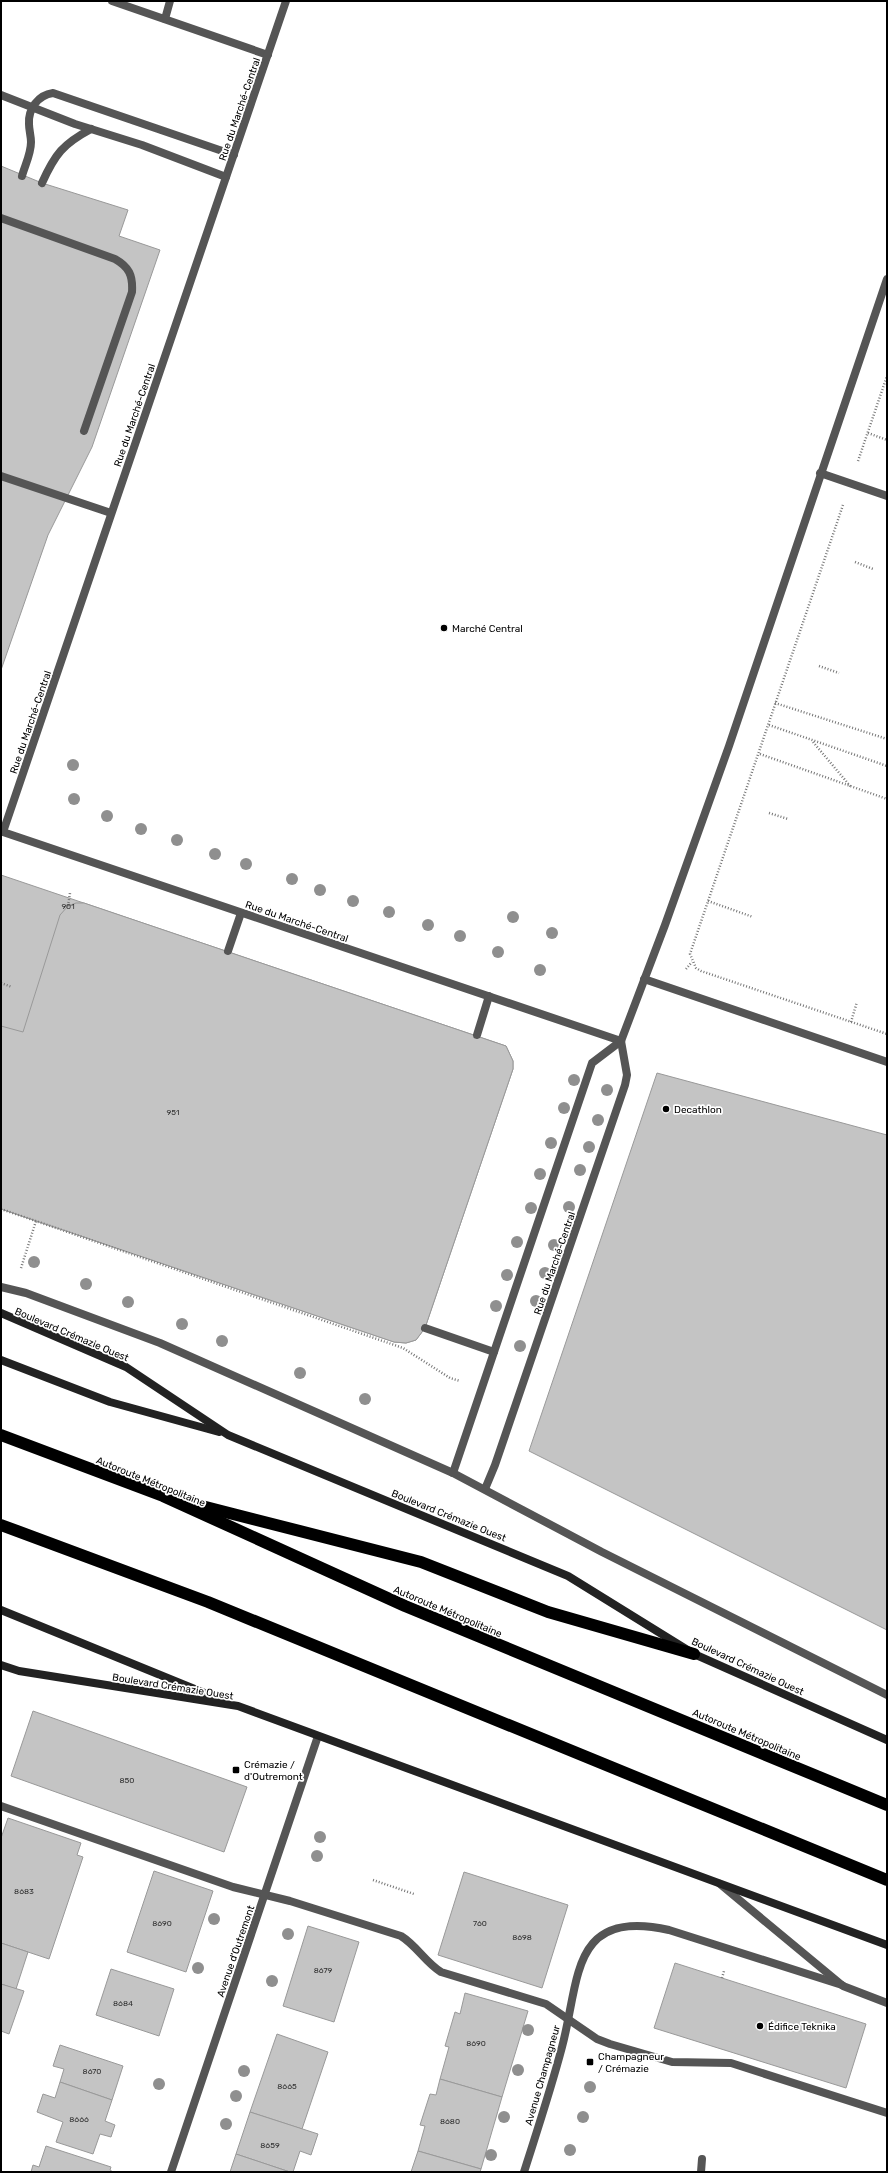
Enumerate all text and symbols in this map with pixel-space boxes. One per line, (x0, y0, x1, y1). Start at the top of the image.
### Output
street label: Rue du Marché-Central (217, 56, 263, 162)
street label: Rue du Marché-Central (112, 362, 158, 468)
marker: Marché Central (439, 623, 449, 633)
place label: Marché Central (452, 623, 523, 635)
street label: Rue du Marché-Central (8, 669, 54, 775)
street label: Rue du Marché-Central (244, 899, 350, 945)
house number: 901 (61, 902, 75, 911)
marker: Decathlon (661, 1104, 671, 1114)
place label: Decathlon (674, 1104, 722, 1116)
house number: 951 (167, 1108, 179, 1117)
street label: Rue du Marché-Central (532, 1210, 578, 1316)
street label: Boulevard Crémazie Ouest (13, 1305, 130, 1364)
street label: Autoroute Métropolitaine (94, 1455, 207, 1509)
street label: Boulevard Crémazie Ouest (390, 1487, 508, 1544)
street label: Autoroute Métropolitaine (392, 1584, 504, 1640)
street label: Boulevard Crémazie Ouest (689, 1636, 806, 1698)
street label: Boulevard Crémazie Ouest (111, 1671, 234, 1703)
street label: Autoroute Métropolitaine (691, 1707, 803, 1763)
place label: Crémazie / d'Outremont (244, 1759, 303, 1783)
marker: Crémazie / d'Outremont (231, 1765, 241, 1775)
house number: 850 (120, 1776, 134, 1785)
house number: 8683 (14, 1887, 34, 1896)
street label: Avenue d'Outremont (215, 1904, 257, 1999)
house number: 8690 (152, 1919, 172, 1928)
house number: 760 (473, 1919, 487, 1928)
house number: 8698 (512, 1933, 532, 1942)
house number: 8679 (314, 1966, 333, 1975)
house number: 8684 (113, 1999, 133, 2008)
marker: Édifice Teknika (755, 2021, 765, 2031)
place label: Édifice Teknika (768, 2021, 836, 2033)
street label: Avenue Champagneur (523, 2024, 563, 2127)
house number: 8690 (466, 2039, 486, 2048)
place label: Champagneur / Crémazie (598, 2051, 664, 2075)
marker: Champagneur / Crémazie (585, 2057, 595, 2067)
house number: 8670 (83, 2067, 101, 2076)
house number: 8665 (277, 2082, 297, 2091)
house number: 8666 (69, 2115, 89, 2124)
house number: 8680 (440, 2117, 460, 2126)
house number: 8659 (260, 2141, 280, 2150)

